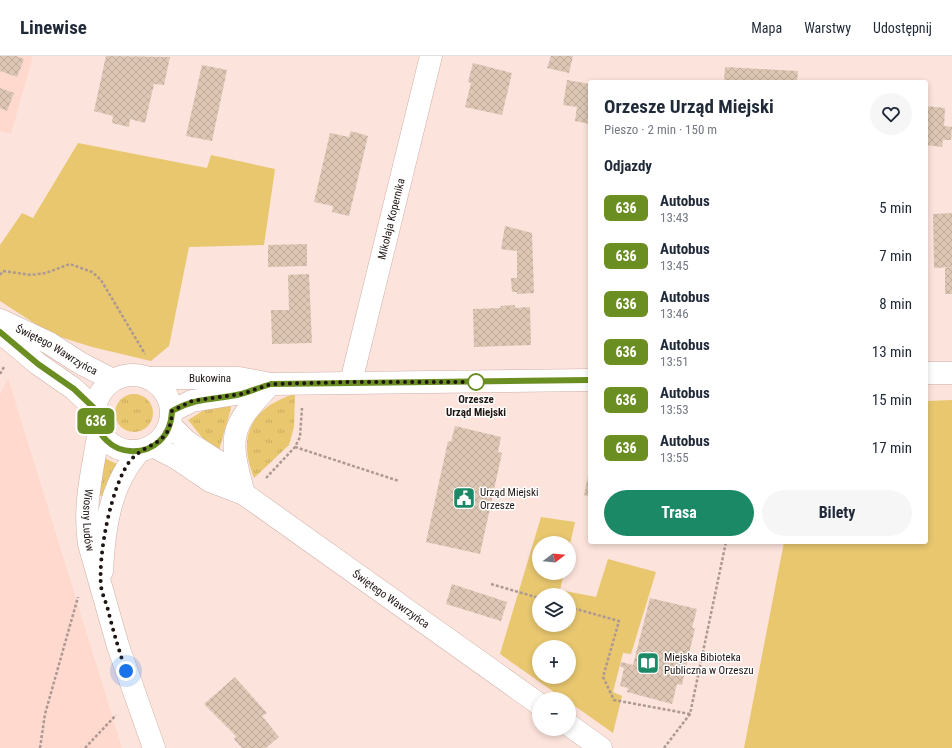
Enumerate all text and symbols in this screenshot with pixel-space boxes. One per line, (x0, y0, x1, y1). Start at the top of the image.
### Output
text: Linewise (20, 16, 87, 39)
text: Mapa (751, 20, 782, 36)
text: Warstwy (804, 20, 851, 36)
text: Udostępnij (873, 20, 932, 36)
button: heart (870, 93, 912, 135)
text: Orzesze Urząd Miejski (604, 95, 774, 118)
text: Pieszo · 2 min · 150 m (604, 122, 717, 137)
text: Odjazdy (604, 157, 652, 175)
street label: Mikołaja Kopernika (375, 177, 407, 261)
text: Autobus (660, 192, 710, 210)
text: 5 min (879, 199, 912, 217)
text: 636 (615, 200, 637, 216)
text: 13:43 (660, 210, 689, 225)
text: Autobus (660, 240, 710, 258)
text: 7 min (879, 247, 912, 265)
text: 636 (615, 248, 637, 264)
text: 13:45 (660, 258, 689, 273)
text: Autobus (660, 288, 710, 306)
text: 8 min (879, 295, 912, 313)
text: 636 (615, 296, 637, 312)
text: 13:46 (660, 306, 689, 321)
street label: Świętego Wawrzyńca (14, 322, 100, 377)
text: Autobus (660, 336, 710, 354)
text: 13 min (872, 343, 912, 361)
text: 636 (615, 344, 637, 360)
text: 13:51 (660, 354, 689, 369)
street label: Bukowina (189, 372, 231, 385)
marker: Orzesze Urząd Miejski (467, 373, 485, 391)
text: Autobus (660, 384, 710, 402)
text: 15 min (872, 391, 912, 409)
text: 636 (615, 392, 637, 408)
place label: Orzesze Urząd Miejski (446, 393, 506, 419)
text: 13:53 (660, 402, 689, 417)
line badge: 636 (73, 408, 119, 434)
text: 636 (85, 413, 107, 429)
text: Autobus (660, 432, 710, 450)
text: 17 min (872, 439, 912, 457)
text: 636 (615, 440, 637, 456)
text: 13:55 (660, 450, 689, 465)
public building icon: Urząd Miejski Orzesze (451, 485, 477, 511)
place label: Urząd Miejski Orzesze (480, 486, 539, 512)
street label: Wiosny Ludów (81, 488, 97, 553)
button: Trasa (604, 490, 754, 536)
button: Bilety (762, 490, 912, 536)
north arrow (532, 536, 576, 580)
map controls (532, 536, 576, 736)
street label: Świętego Wawrzyńca (350, 567, 432, 631)
button: layers (532, 588, 576, 632)
button: + (532, 640, 576, 684)
library icon: Miejska Bibioteka Publiczna w Orzeszu (635, 650, 661, 676)
place label: Miejska Bibioteka Publiczna w Orzeszu (664, 651, 754, 677)
your location (116, 661, 136, 681)
button: − (532, 692, 576, 736)

